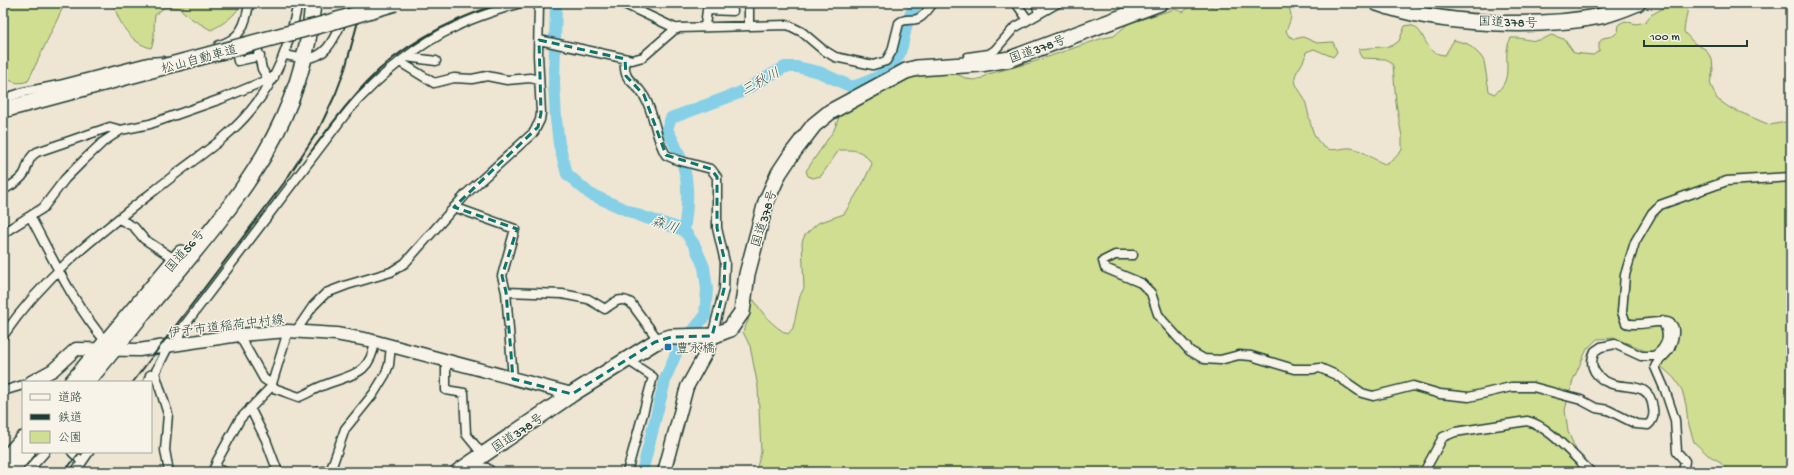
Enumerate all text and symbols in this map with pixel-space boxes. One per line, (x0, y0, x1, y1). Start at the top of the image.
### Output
street label: 国道378号 (1478, 14, 1538, 32)
scale bar (1644, 22, 1747, 48)
text: 100 m (1649, 31, 1680, 45)
street label: 国道378号 (1007, 32, 1068, 68)
street label: 松山自動車道 (160, 43, 239, 78)
water label: 三秋川 (738, 65, 784, 101)
street label: 国道378号 (749, 188, 781, 249)
water label: 森川 (648, 213, 680, 239)
street label: 国道56号 (162, 226, 209, 276)
street label: 伊予市道稲荷中村線 (167, 312, 286, 342)
marker: 豊永橋 (663, 342, 673, 352)
place label: 豊永橋 (676, 342, 715, 357)
legend (22, 381, 152, 453)
text: 道路 (58, 391, 82, 406)
street label: 国道378号 (489, 410, 547, 457)
text: 鉄道 (58, 411, 82, 426)
text: 公園 (58, 431, 82, 446)

